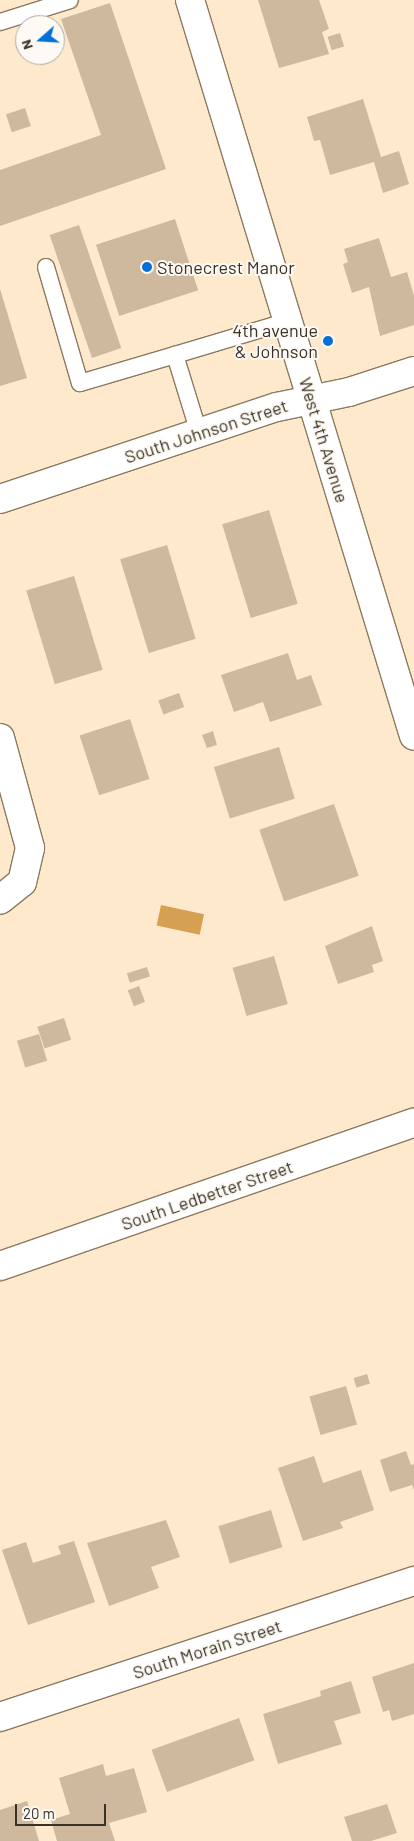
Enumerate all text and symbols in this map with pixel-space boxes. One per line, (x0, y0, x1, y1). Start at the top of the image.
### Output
north arrow (15, 15, 65, 65)
text: N (17, 38, 36, 52)
place label: Stonecrest Manor (157, 256, 295, 278)
marker: Stonecrest Manor (141, 261, 153, 273)
place label: 4th avenue & Johnson (232, 320, 318, 362)
marker: 4th avenue & Johnson (322, 335, 334, 347)
street label: West 4th Avenue (295, 375, 353, 505)
street label: South Johnson Street (122, 394, 290, 468)
street label: South Ledbetter Street (118, 1155, 296, 1235)
street label: South Morain Street (130, 1615, 284, 1683)
scale bar (18, 1794, 109, 1826)
text: 20 m (23, 1804, 55, 1822)

